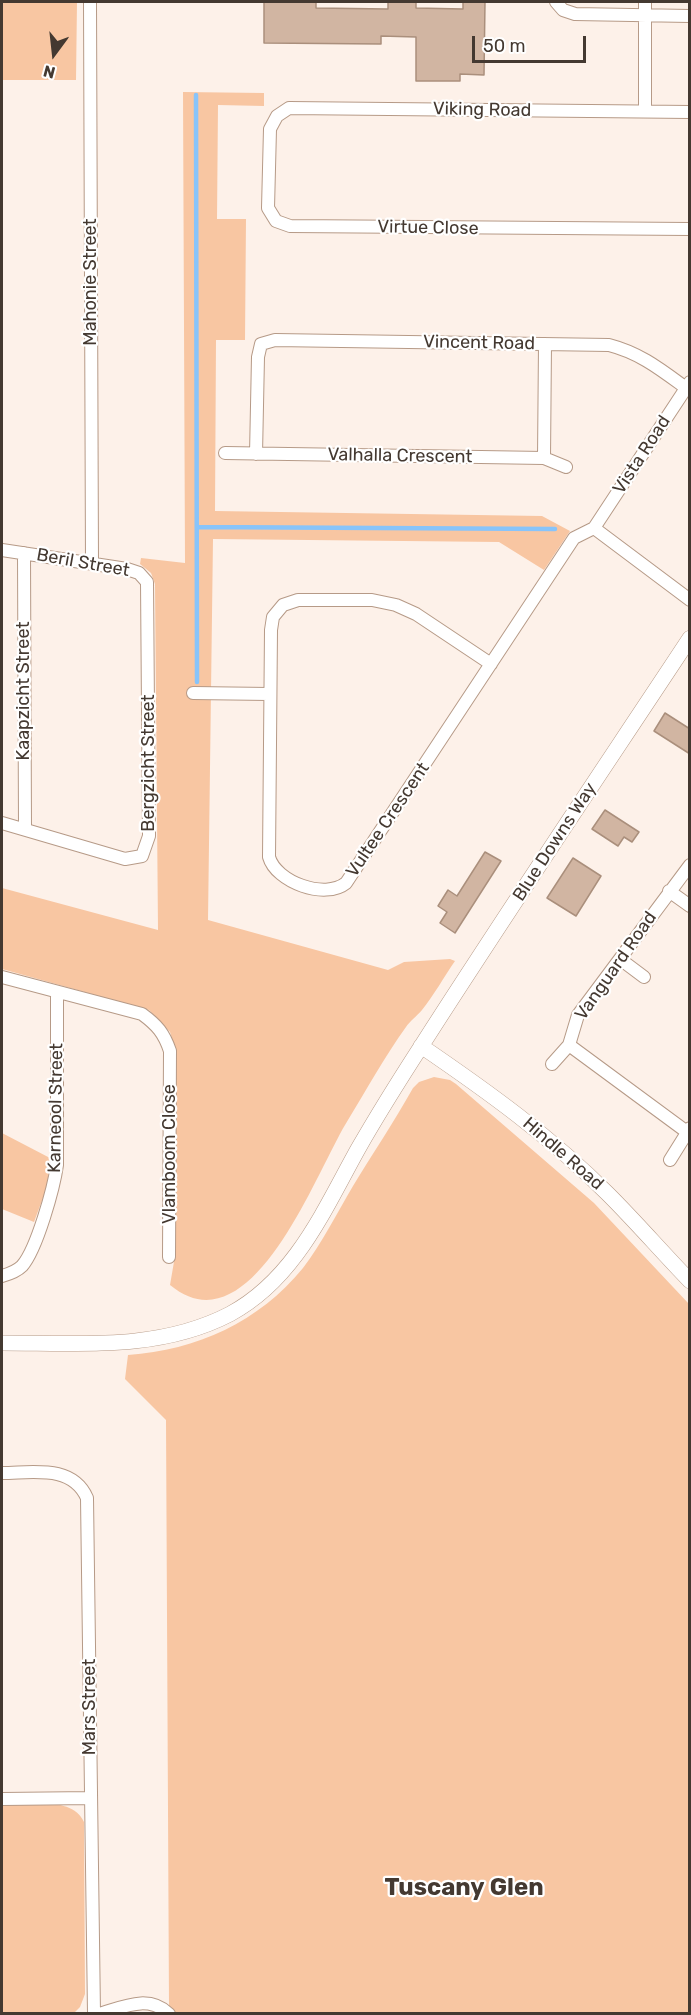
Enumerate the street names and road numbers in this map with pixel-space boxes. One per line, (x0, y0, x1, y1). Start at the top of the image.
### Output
street label: Viking Road (433, 98, 531, 122)
street label: Virtue Close (377, 216, 479, 240)
street label: Mahonie Street (80, 218, 102, 346)
street label: Vincent Road (423, 331, 535, 355)
street label: Vista Road (609, 412, 675, 498)
street label: Valhalla Crescent (327, 444, 473, 468)
street label: Beril Street (35, 544, 131, 582)
street label: Kaapzicht Street (13, 622, 35, 760)
street label: Bergzicht Street (138, 694, 160, 832)
street label: Vultee Crescent (342, 759, 434, 881)
street label: Blue Downs Way (509, 779, 601, 905)
street label: Vanguard Road (571, 908, 661, 1024)
street label: Karneool Street (44, 1043, 68, 1173)
street label: Vlamboom Close (159, 1084, 181, 1224)
street label: Hindle Road (518, 1113, 608, 1195)
street label: Mars Street (79, 1659, 101, 1755)

